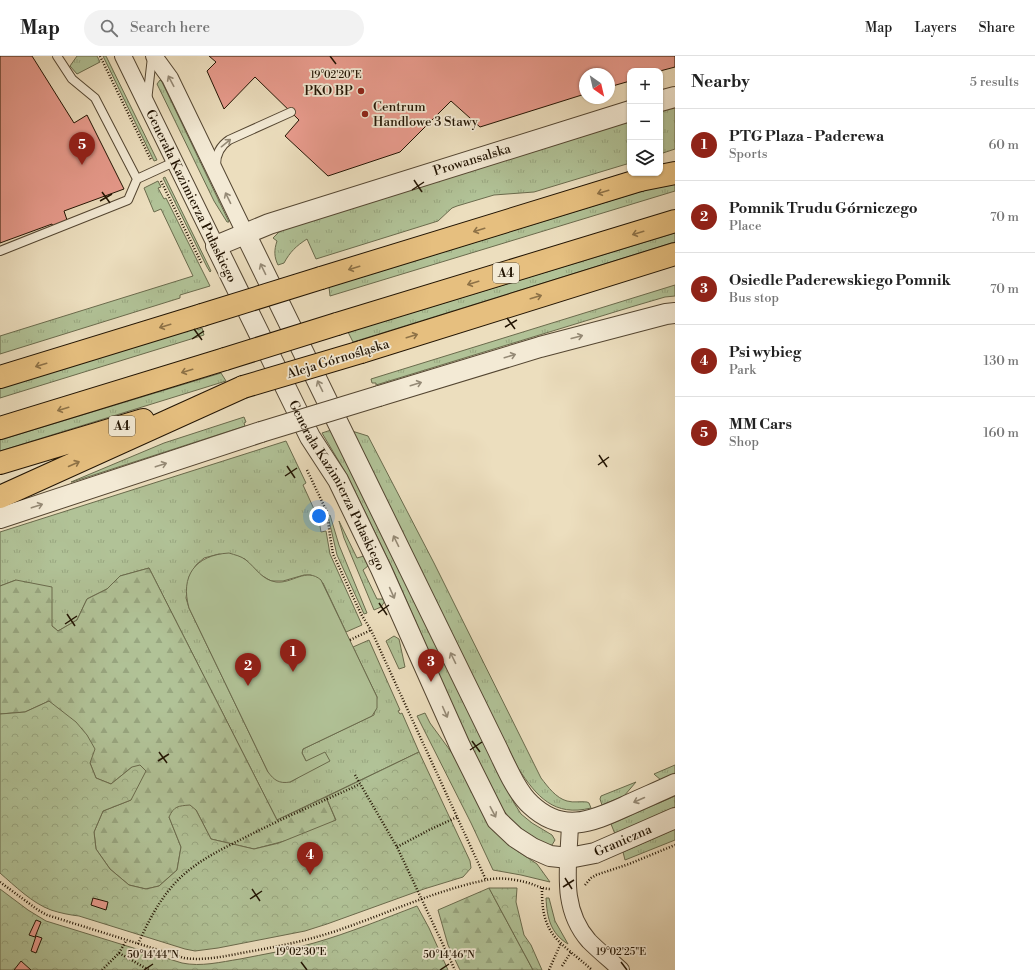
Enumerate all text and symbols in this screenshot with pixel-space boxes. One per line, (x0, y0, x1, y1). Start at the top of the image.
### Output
search box (84, 10, 364, 46)
text: Map (20, 16, 60, 40)
icon: search (98, 17, 120, 39)
text: Search here (130, 18, 210, 37)
text: Map (865, 19, 892, 37)
text: Layers (914, 19, 957, 37)
text: Share (979, 19, 1015, 37)
north arrow (579, 68, 615, 104)
map controls (627, 68, 663, 176)
button: + (627, 68, 663, 104)
text: 19°02'20"E (310, 69, 362, 81)
text: Nearby (691, 71, 750, 93)
text: 5 results (970, 74, 1019, 90)
one-way arrow (167, 75, 174, 87)
place label: PKO BP (304, 83, 353, 99)
marker: PKO BP (356, 86, 366, 96)
place label: Centrum Handlowe 3 Stawy (373, 99, 479, 130)
button: − (627, 104, 663, 140)
street label: Generała Kazimierza Pułaskiego (142, 107, 240, 285)
marker: Centrum Handlowe 3 Stawy (360, 109, 370, 119)
text: PTG Plaza - Paderewa (729, 127, 884, 146)
pin: 5 (69, 132, 95, 165)
text: 1 (701, 137, 707, 153)
text: 60 m (988, 137, 1019, 153)
one-way arrow (221, 139, 231, 148)
street label: Prowansalska (431, 140, 513, 179)
button: layers (627, 140, 663, 176)
text: Sports (729, 146, 768, 162)
one-way arrow (597, 189, 610, 196)
one-way arrow (224, 192, 231, 204)
text: Pomnik Trudu Górniczego (729, 199, 918, 218)
text: 2 (700, 209, 708, 225)
text: 70 m (990, 209, 1019, 225)
text: Place (729, 218, 761, 234)
one-way arrow (472, 227, 485, 234)
one-way arrow (632, 229, 644, 237)
road number: A4 (493, 263, 519, 283)
one-way arrow (259, 264, 266, 276)
one-way arrow (348, 265, 361, 272)
text: Osiedle Paderewskiego Pomnik (729, 271, 951, 290)
one-way arrow (467, 280, 480, 287)
text: 3 (700, 281, 708, 297)
text: 70 m (990, 281, 1019, 297)
text: Bus stop (729, 290, 779, 306)
one-way arrow (529, 293, 542, 300)
one-way arrow (159, 323, 172, 330)
one-way arrow (405, 332, 418, 339)
one-way arrow (571, 333, 584, 340)
street label: Aleja Górnośląska (284, 336, 392, 382)
text: Psi wybieg (729, 343, 801, 362)
one-way arrow (504, 352, 517, 359)
text: 4 (700, 353, 708, 369)
text: 130 m (984, 353, 1019, 369)
one-way arrow (35, 362, 48, 369)
text: Park (729, 362, 756, 378)
one-way arrow (181, 368, 194, 375)
one-way arrow (316, 380, 323, 392)
one-way arrow (410, 380, 423, 387)
street label: Generała Kazimierza Pułaskiego (285, 398, 388, 573)
one-way arrow (57, 406, 70, 413)
text: MM Cars (729, 415, 792, 434)
road number: A4 (109, 416, 135, 436)
text: 5 (700, 425, 708, 441)
text: 160 m (983, 425, 1019, 441)
text: Shop (729, 434, 759, 450)
one-way arrow (67, 460, 79, 467)
one-way arrow (154, 461, 166, 469)
one-way arrow (30, 502, 43, 509)
your location (309, 506, 329, 526)
one-way arrow (391, 535, 399, 547)
one-way arrow (389, 587, 396, 599)
pin: 1 (280, 639, 306, 672)
pin: 3 (418, 649, 444, 682)
one-way arrow (448, 652, 456, 664)
pin: 2 (235, 653, 261, 686)
one-way arrow (442, 705, 449, 717)
one-way arrow (634, 797, 646, 804)
one-way arrow (490, 806, 497, 818)
street label: Graniczna (592, 821, 654, 860)
pin: 4 (297, 842, 323, 875)
text: 19°02'30"E (275, 946, 327, 958)
text: 19°02'25"E (596, 946, 646, 958)
text: 50°14'44"N (127, 949, 179, 961)
text: 50°14'46"N (423, 949, 475, 961)

